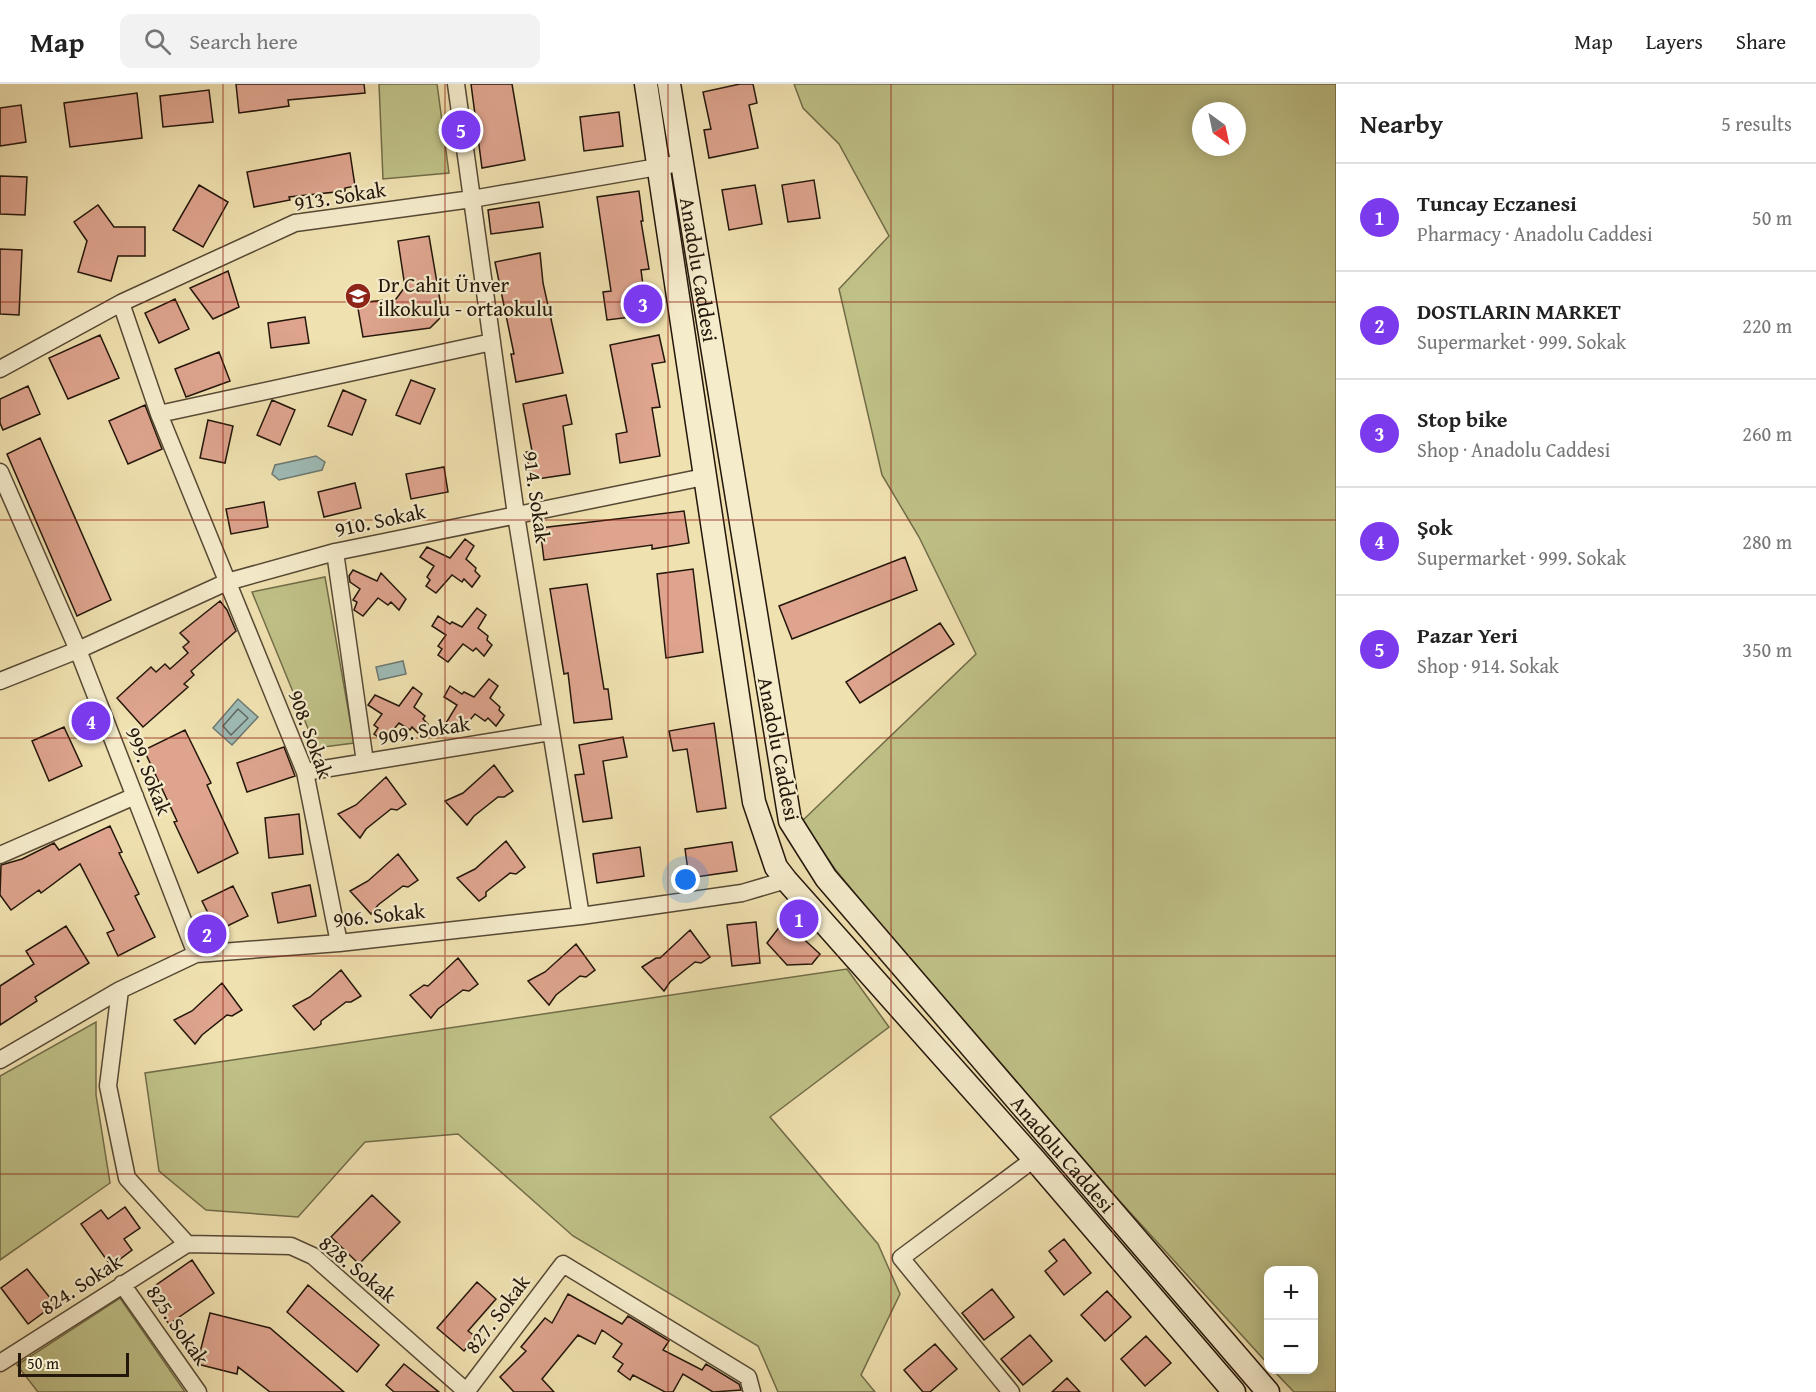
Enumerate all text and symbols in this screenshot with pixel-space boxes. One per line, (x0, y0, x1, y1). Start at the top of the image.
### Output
search box (120, 14, 540, 68)
text: Map (30, 21, 84, 62)
icon: search (141, 25, 174, 58)
text: Search here (189, 25, 298, 57)
text: Map (1574, 26, 1613, 57)
text: Layers (1646, 26, 1703, 57)
text: Share (1736, 26, 1786, 57)
north arrow (1192, 102, 1246, 156)
text: Nearby (1360, 104, 1443, 143)
pin: 5 (442, 108, 480, 152)
text: 5 results (1721, 109, 1792, 138)
street label: 913. Sokak (292, 173, 388, 219)
text: Tuncay Eczanesi (1417, 187, 1577, 219)
street label: Anadolu Caddesi (672, 195, 727, 344)
text: 1 (1374, 203, 1385, 232)
text: 50 m (1752, 203, 1792, 232)
text: Pharmacy · Anadolu Caddesi (1417, 219, 1653, 248)
place label: Dr Cahit Ünver ilkokulu - ortaokulu (378, 269, 554, 324)
school or university icon: Dr Cahit Ünver ilkokulu - ortaokulu (343, 281, 373, 311)
pin: 3 (624, 282, 662, 326)
text: DOSTLARIN MARKET (1417, 295, 1621, 327)
text: 2 (1374, 311, 1385, 340)
text: 220 m (1742, 311, 1792, 340)
text: Supermarket · 999. Sokak (1417, 327, 1626, 356)
text: Stop bike (1417, 403, 1508, 435)
text: 3 (1374, 419, 1385, 448)
text: 260 m (1742, 419, 1792, 448)
text: Shop · Anadolu Caddesi (1417, 435, 1610, 464)
street label: 914. Sokak (515, 449, 559, 545)
street label: 910. Sokak (332, 495, 429, 545)
text: Şok (1417, 511, 1453, 543)
text: 4 (1374, 527, 1385, 556)
text: 280 m (1742, 527, 1792, 556)
text: Supermarket · 999. Sokak (1417, 543, 1626, 572)
text: Pazar Yeri (1417, 619, 1518, 651)
text: 5 (1374, 635, 1385, 664)
text: 350 m (1742, 635, 1792, 664)
text: Shop · 914. Sokak (1417, 651, 1559, 680)
street label: Anadolu Caddesi (750, 674, 808, 824)
street label: 908. Sokak (281, 685, 341, 783)
pin: 4 (72, 698, 110, 744)
street label: 909. Sokak (376, 707, 472, 753)
street label: 999. Sokak (118, 722, 180, 820)
your location (671, 865, 700, 894)
street label: 906. Sokak (331, 895, 427, 935)
pin: 1 (780, 896, 818, 942)
pin: 2 (188, 912, 226, 956)
street label: Anadolu Caddesi (1004, 1088, 1123, 1219)
street label: 828. Sokak (312, 1228, 404, 1310)
street label: 824. Sokak (34, 1246, 128, 1322)
map controls (1264, 1266, 1318, 1374)
button: + (1264, 1266, 1318, 1320)
street label: 827. Sokak (457, 1268, 537, 1360)
street label: 825. Sokak (139, 1278, 217, 1372)
button: − (1264, 1320, 1318, 1374)
scale bar (18, 1350, 129, 1378)
text: 50 m (27, 1351, 59, 1375)

